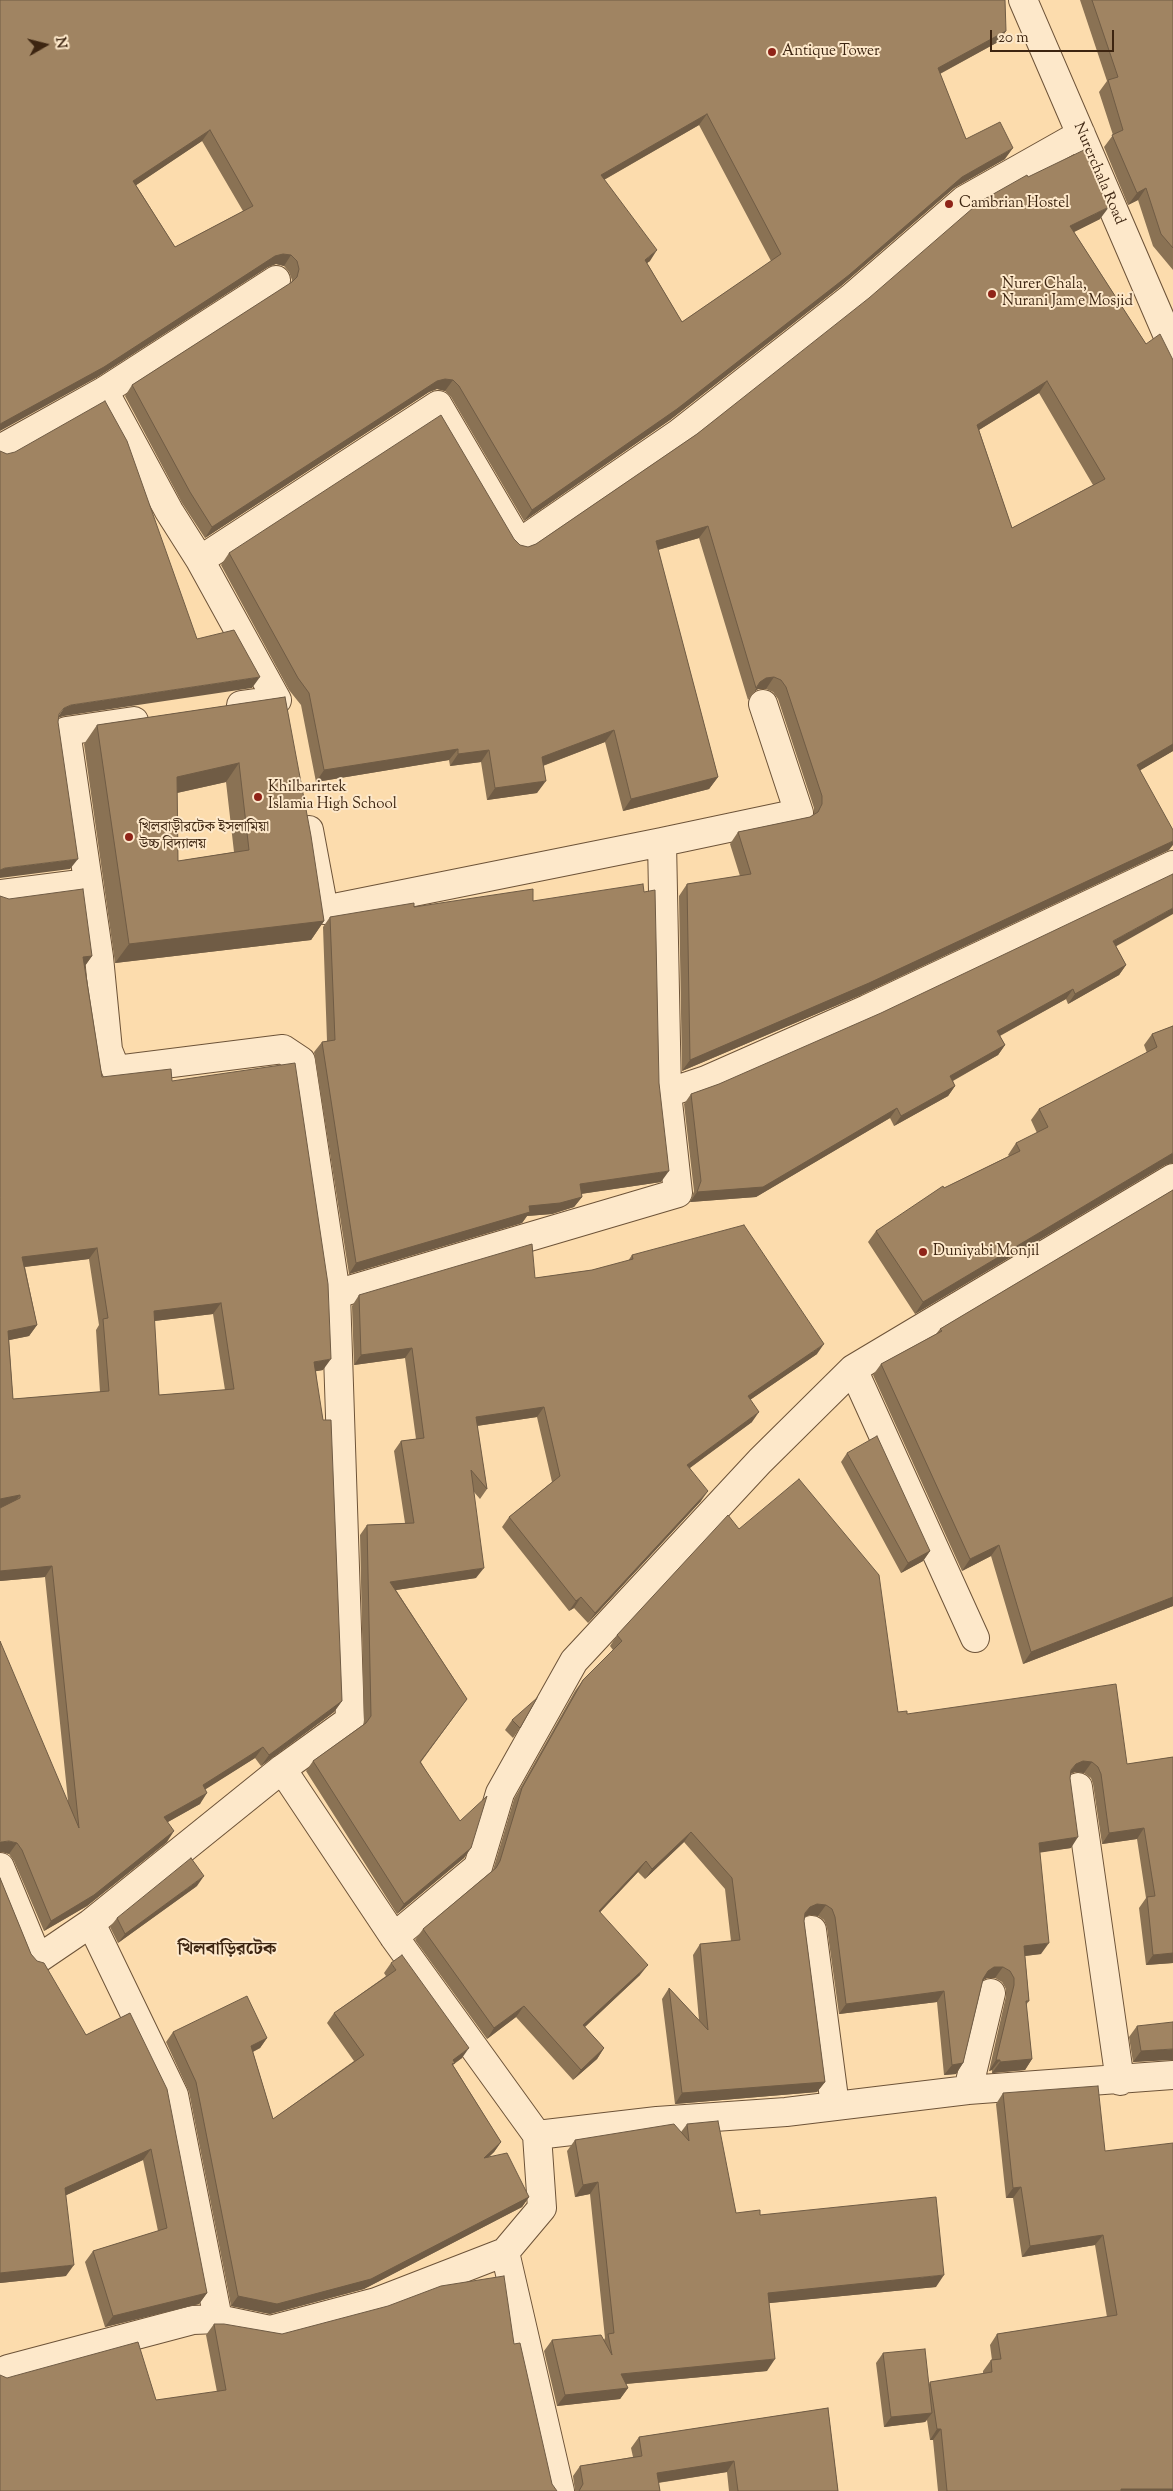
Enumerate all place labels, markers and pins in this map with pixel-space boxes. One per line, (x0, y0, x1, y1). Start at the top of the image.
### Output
place label: Antique Tower (782, 43, 880, 61)
marker: Antique Tower (766, 46, 778, 58)
place label: Cambrian Hostel (959, 195, 1069, 213)
marker: Cambrian Hostel (943, 198, 955, 210)
place label: Nurer Chala, Nurani Jam e Mosjid (1002, 276, 1133, 311)
marker: Nurer Chala, Nurani Jam e Mosjid (986, 288, 998, 300)
place label: Khilbarirtek Islamia High School (268, 779, 397, 814)
marker: Khilbarirtek Islamia High School (252, 791, 264, 803)
place label: খিলবাড়ীরটেক ইসলামিয়া উচ্চ বিদ্যালয় (139, 819, 269, 854)
marker: খিলবাড়ীরটেক ইসলামিয়া উচ্চ বিদ্যালয় (123, 831, 135, 843)
place label: Duniyabi Monjil (933, 1243, 1039, 1261)
marker: Duniyabi Monjil (917, 1246, 929, 1258)

